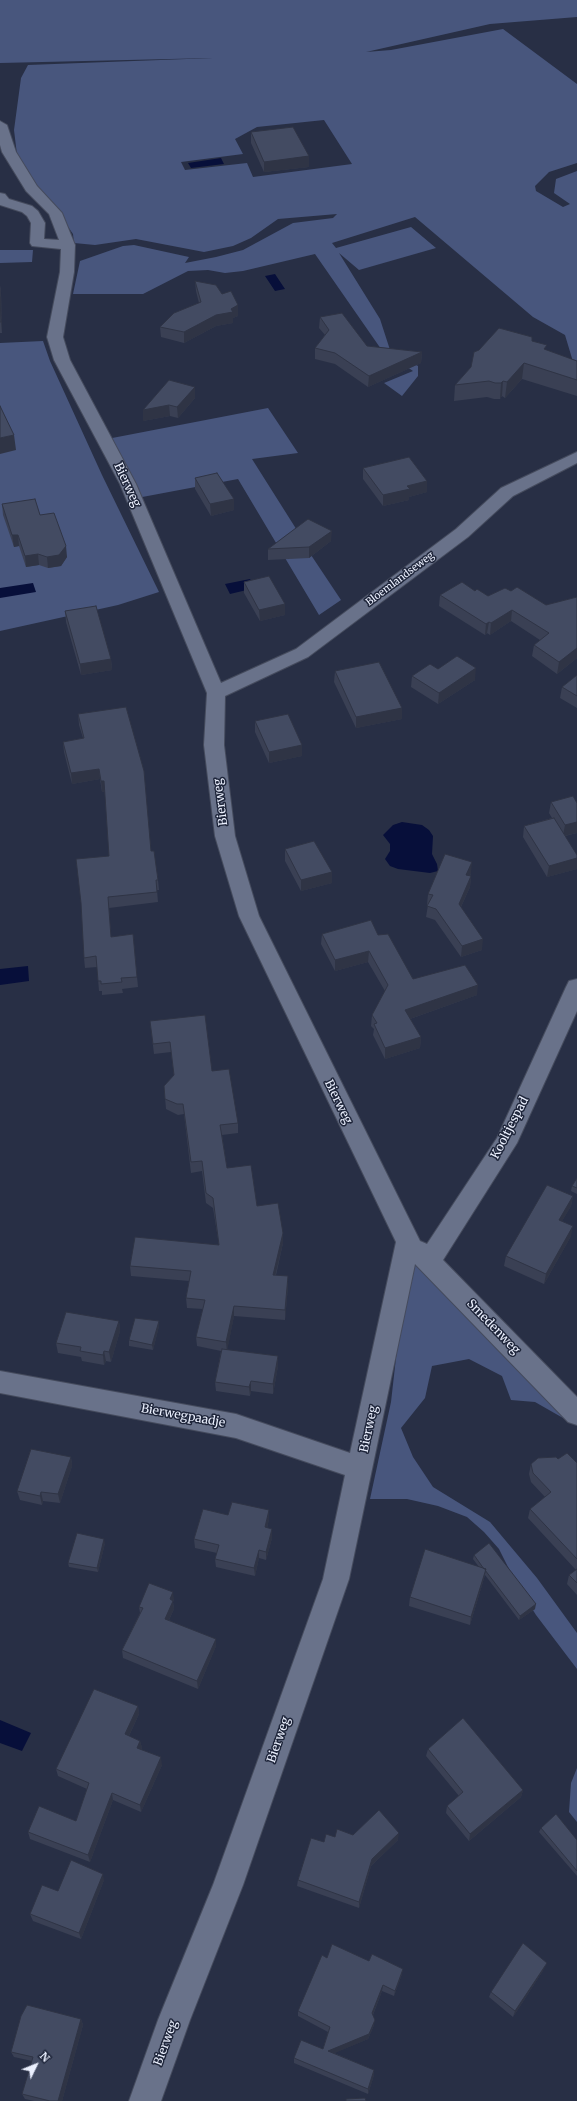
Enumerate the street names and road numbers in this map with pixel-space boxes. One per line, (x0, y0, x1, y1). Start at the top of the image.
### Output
street label: Bierweg (110, 460, 144, 510)
street label: Bloemlandseweg (364, 550, 436, 608)
street label: Bierweg (211, 778, 231, 826)
street label: Bierweg (321, 1078, 355, 1126)
street label: Kooltjespad (488, 1094, 532, 1162)
street label: Smedenweg (463, 1297, 523, 1357)
street label: Bierwegpaadje (140, 1402, 226, 1430)
street label: Bierweg (357, 1404, 381, 1454)
street label: Bierweg (264, 1715, 294, 1765)
street label: Bierweg (151, 2018, 181, 2068)

